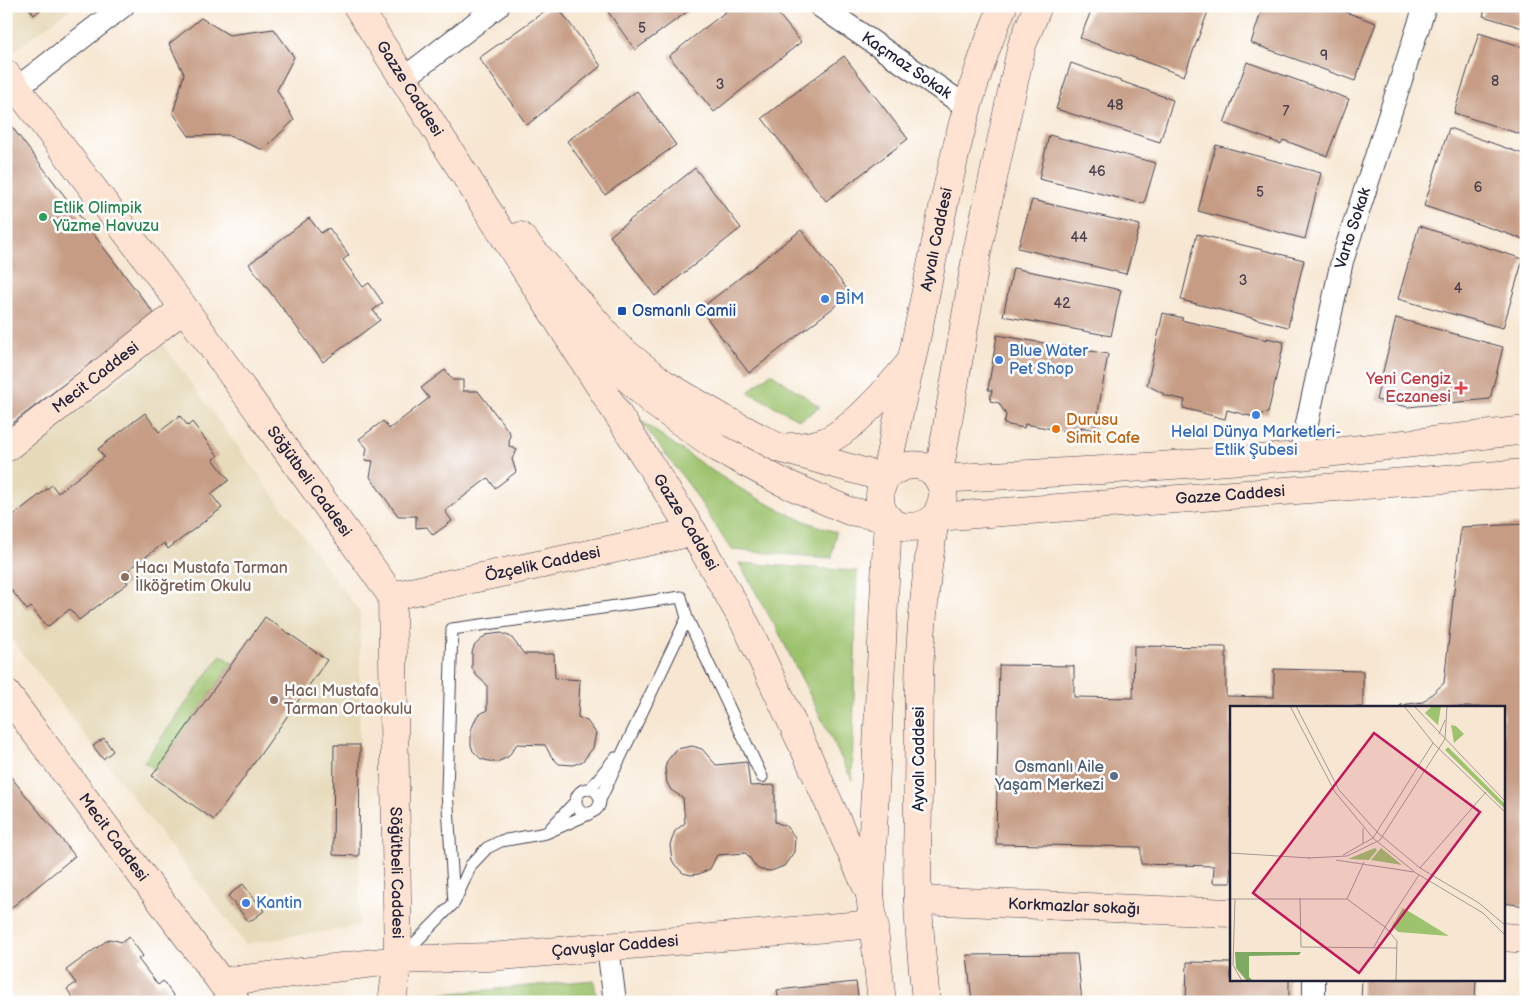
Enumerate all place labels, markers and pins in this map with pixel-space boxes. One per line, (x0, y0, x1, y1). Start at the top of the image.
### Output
place label: Etlik Olimpik Yüzme Havuzu (52, 199, 159, 236)
marker: Etlik Olimpik Yüzme Havuzu (37, 211, 49, 223)
place label: BİM (835, 288, 864, 309)
marker: BİM (819, 293, 831, 305)
place label: Osmanlı Camii (632, 302, 736, 321)
marker: Osmanlı Camii (616, 305, 628, 317)
place label: Blue Water Pet Shop (1009, 342, 1088, 379)
marker: Blue Water Pet Shop (993, 354, 1005, 366)
place label: Yeni Cengiz Eczanesi (1365, 370, 1451, 407)
marker: Yeni Cengiz Eczanesi (1455, 382, 1467, 394)
marker: Helal Dünya Marketleri- Etlik Şubesi (1250, 409, 1262, 421)
place label: Durusu Simit Cafe (1066, 411, 1140, 448)
marker: Durusu Simit Cafe (1050, 423, 1062, 435)
place label: Helal Dünya Marketleri- Etlik Şubesi (1171, 423, 1341, 460)
place label: Hacı Mustafa Tarman İlköğretim Okulu (135, 559, 288, 596)
marker: Hacı Mustafa Tarman İlköğretim Okulu (119, 571, 131, 583)
place label: Hacı Mustafa Tarman Ortaokulu (284, 682, 412, 719)
marker: Hacı Mustafa Tarman Ortaokulu (268, 694, 280, 706)
place label: Osmanlı Aile Yaşam Merkezi (994, 758, 1105, 795)
marker: Osmanlı Aile Yaşam Merkezi (1108, 770, 1120, 782)
place label: Kantin (256, 894, 302, 913)
marker: Kantin (240, 897, 252, 909)

